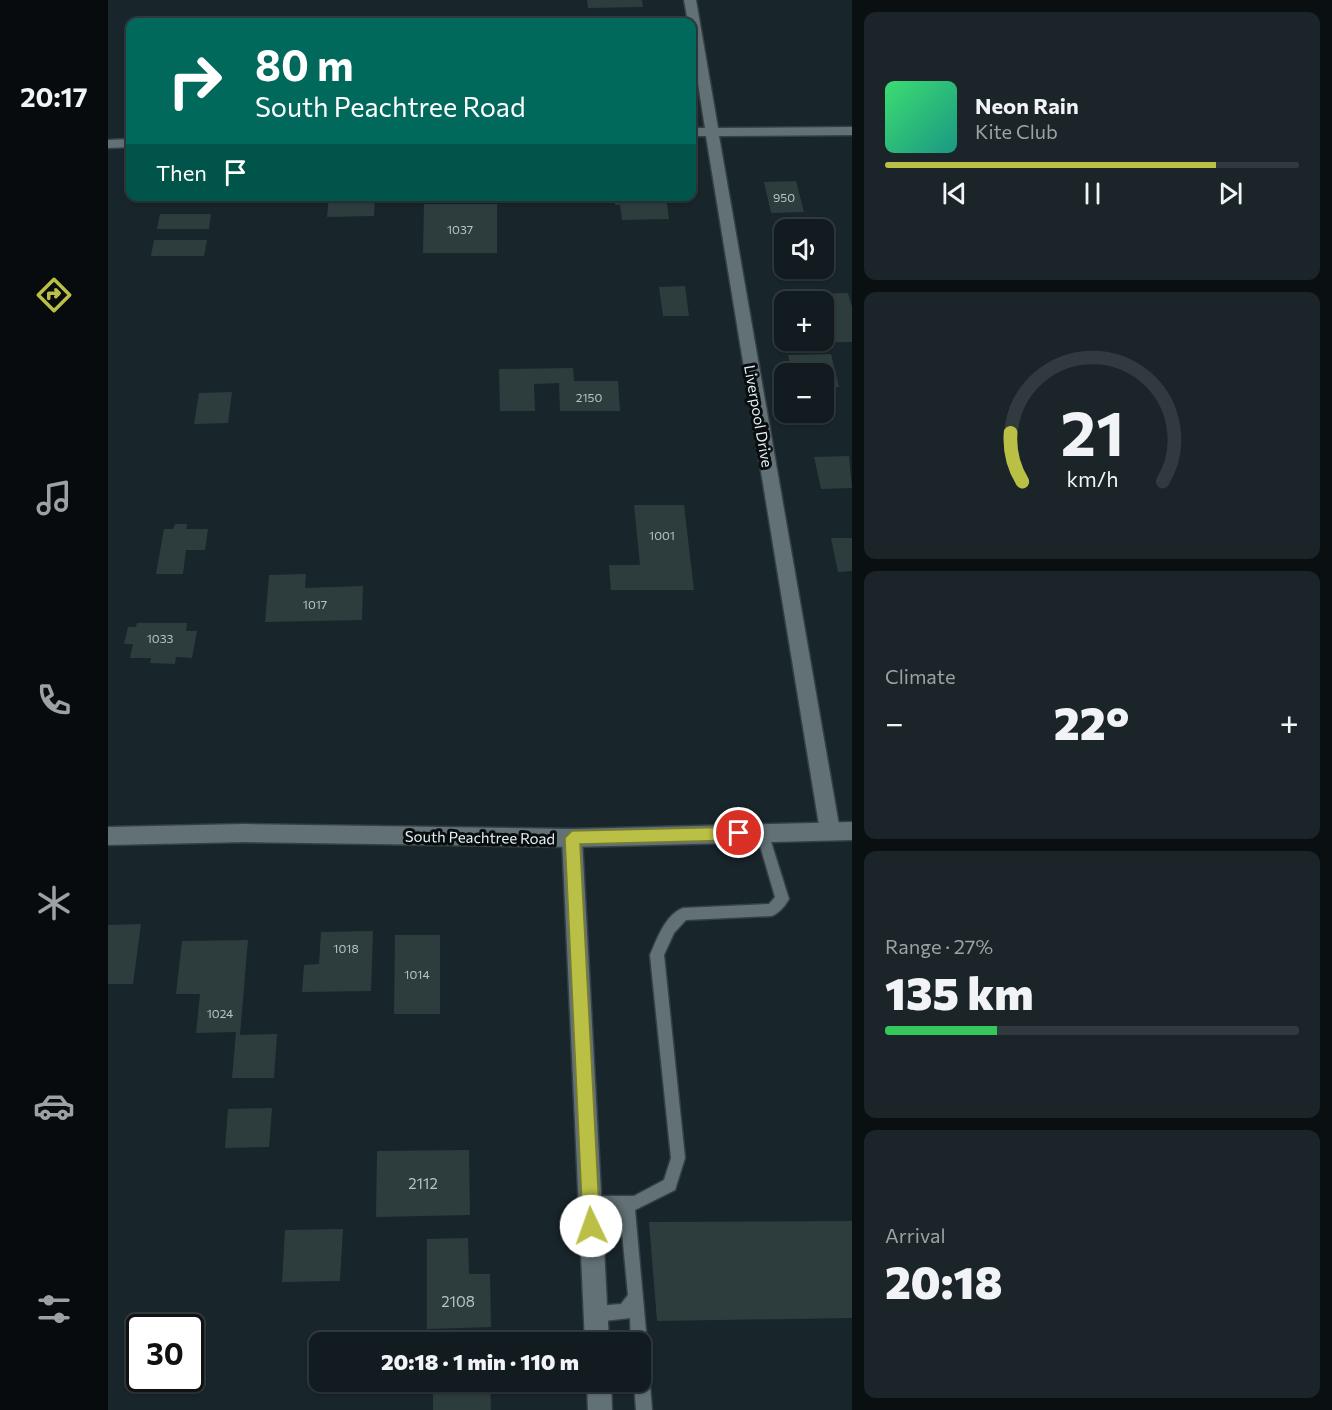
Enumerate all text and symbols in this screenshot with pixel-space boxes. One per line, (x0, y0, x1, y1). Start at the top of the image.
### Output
text: 80 m (255, 38, 354, 90)
icon: right (156, 42, 234, 120)
text: 20:17 (20, 80, 88, 113)
text: South Peachtree Road (255, 90, 526, 123)
text: Neon Rain (975, 92, 1079, 119)
text: Kite Club (975, 119, 1058, 143)
icon: arrive (219, 156, 252, 189)
text: Then (156, 159, 207, 186)
icon: previous (938, 177, 971, 210)
icon: pause (1076, 177, 1109, 210)
icon: next (1214, 177, 1247, 210)
house number: 950 (773, 190, 795, 204)
map controls (774, 219, 834, 423)
button: sound (774, 219, 834, 279)
house number: 1037 (447, 222, 473, 236)
icon: directions (33, 274, 75, 316)
button: + (774, 291, 834, 351)
street label: Liverpool Drive (741, 363, 777, 469)
button: − (774, 363, 834, 423)
house number: 2150 (576, 390, 602, 404)
text: 21 (1060, 394, 1124, 470)
text: km/h (1066, 466, 1118, 492)
icon: music (33, 477, 75, 519)
house number: 1001 (649, 528, 675, 542)
house number: 1017 (303, 597, 327, 611)
house number: 1033 (147, 631, 173, 645)
text: Climate (885, 664, 955, 688)
icon: phone (33, 679, 75, 721)
text: 22° (1054, 694, 1130, 749)
text: − (885, 701, 904, 742)
text: + (1280, 701, 1299, 742)
pin (713, 807, 764, 858)
icon: arrive (722, 816, 755, 849)
street label: South Peachtree Road (405, 827, 555, 847)
icon: climate (33, 882, 75, 924)
text: Range · 27% (885, 934, 993, 958)
house number: 1018 (333, 941, 359, 955)
text: 135 km (885, 964, 1033, 1019)
house number: 1014 (404, 967, 430, 981)
house number: 1024 (207, 1006, 233, 1020)
icon: car (33, 1085, 75, 1127)
house number: 2112 (408, 1174, 438, 1192)
position arrow (559, 1194, 623, 1258)
text: Arrival (885, 1223, 946, 1247)
text: 20:18 (885, 1253, 1003, 1308)
icon: filters (33, 1288, 75, 1330)
house number: 2108 (441, 1292, 475, 1310)
speed limit sign: 30 (126, 1314, 204, 1392)
text: 20:18 · 1 min · 110 m (381, 1348, 579, 1375)

